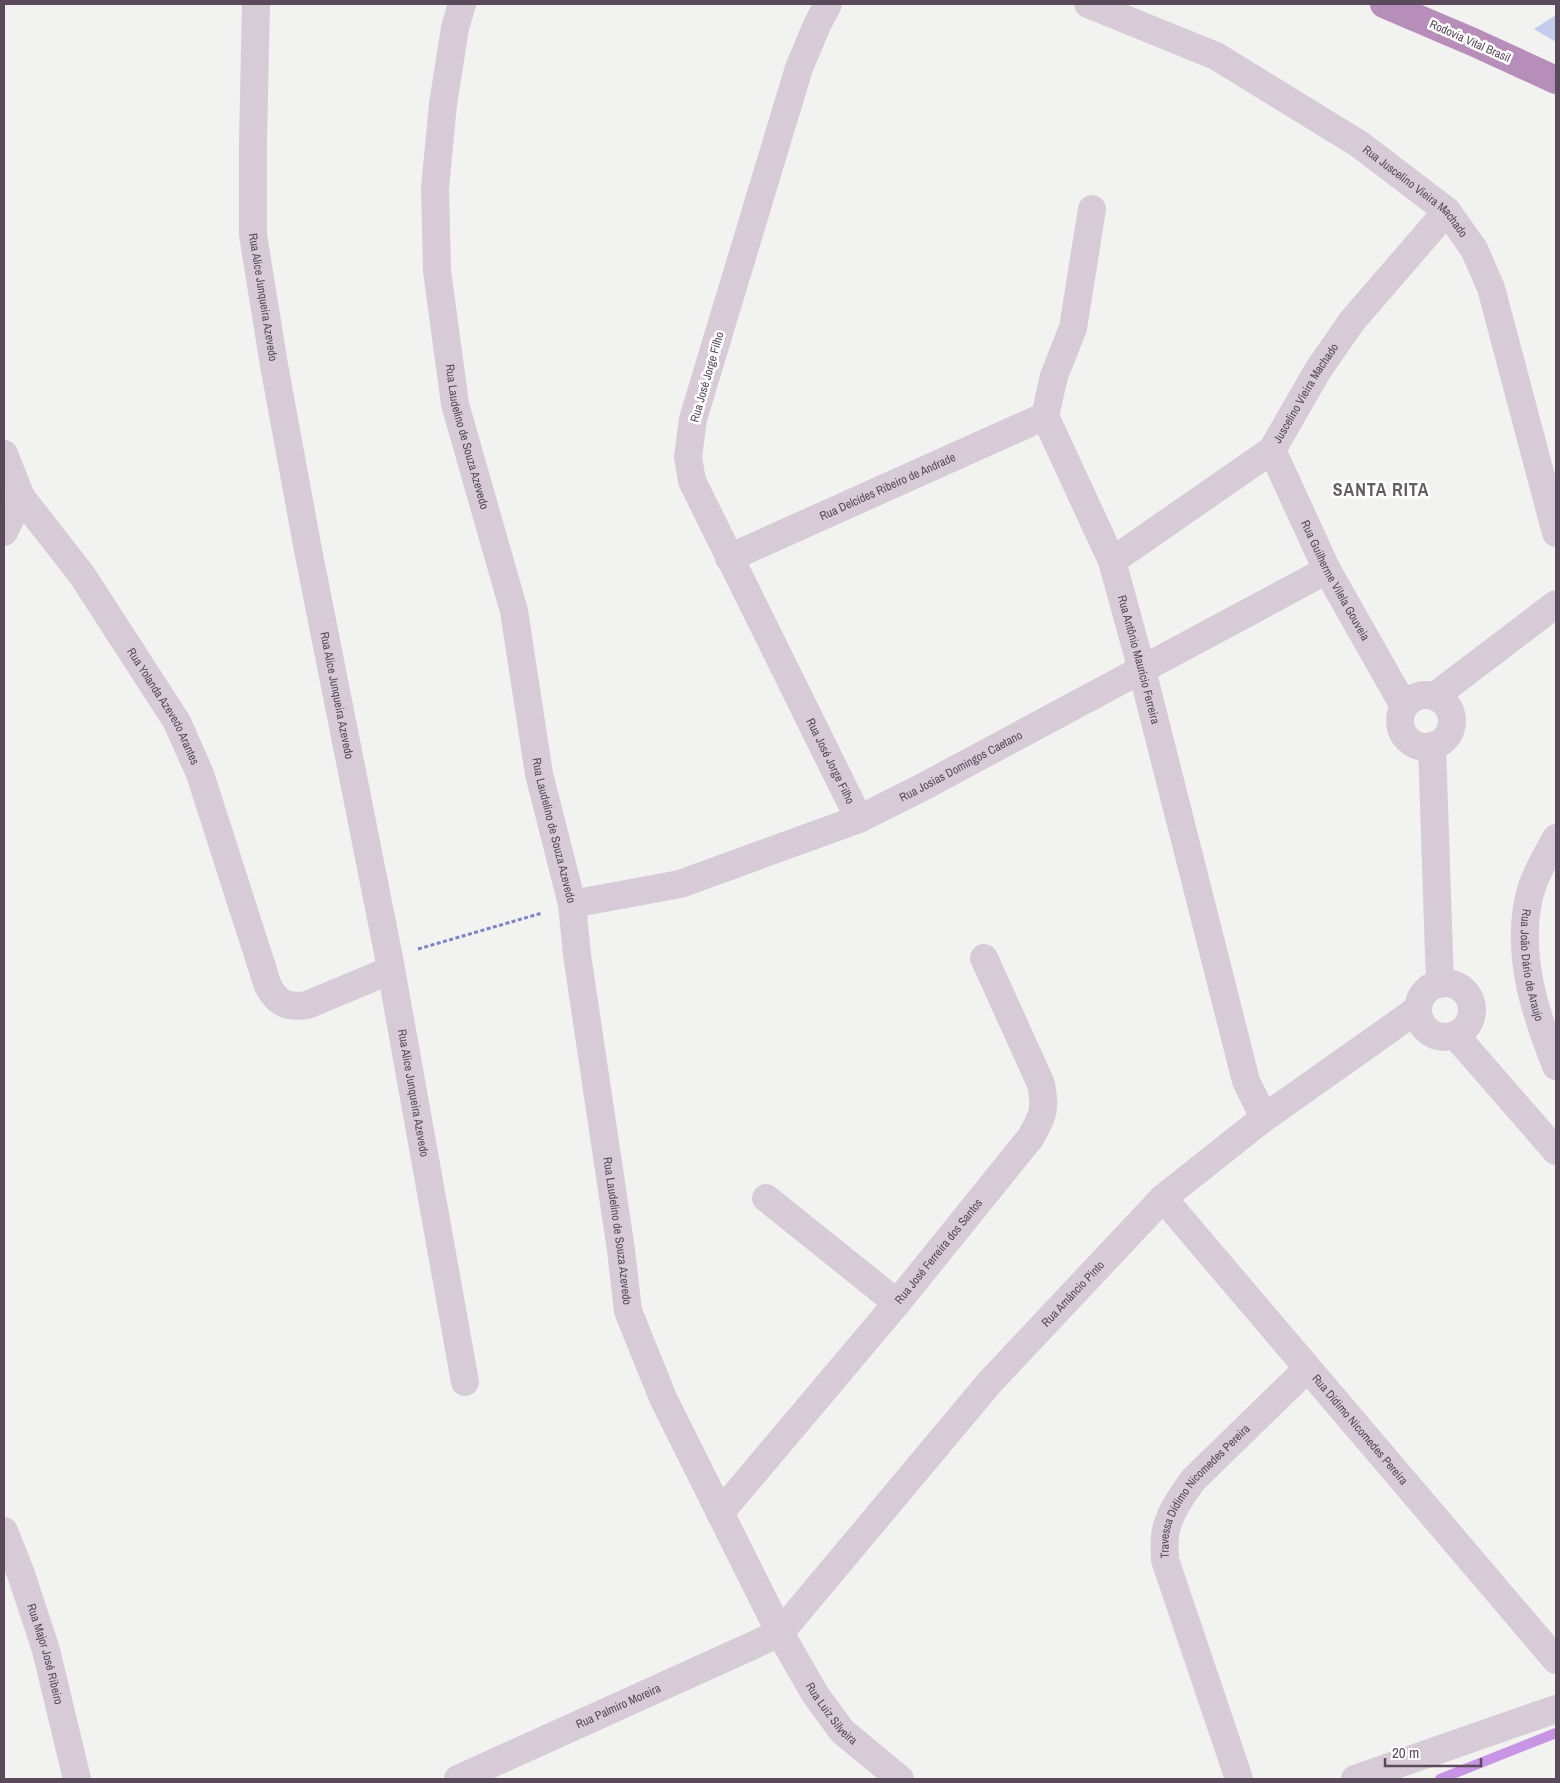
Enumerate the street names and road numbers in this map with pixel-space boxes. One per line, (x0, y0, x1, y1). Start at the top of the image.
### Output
street label: Rodovia Vital Brasil (1427, 16, 1513, 66)
street label: Rua Juscelino Vieira Machado (1359, 142, 1471, 241)
street label: Rua Alice Junqueira Azevedo (245, 232, 281, 362)
street label: Rua José Jorge Filho (686, 330, 728, 424)
street label: Juscelino Vieira Machado (1270, 340, 1342, 446)
street label: Rua Laudelino de Souza Azevedo (442, 363, 493, 511)
street label: Rua Delcídes Ribeiro de Andrade (817, 449, 958, 524)
street label: Rua Guilherme Vilela Gouveia (1297, 518, 1374, 644)
street label: Rua Antônio Maurício Ferreira (1114, 593, 1163, 726)
street label: Rua Alice Junqueira Azevedo (316, 630, 357, 760)
street label: Rua Yolanda Azevedo Arantes (123, 645, 203, 767)
street label: Rua José Jorge Filho (802, 715, 858, 807)
street label: Rua Josias Domingos Caetano (897, 727, 1025, 805)
street label: Rua Laudelino de Souza Azevedo (529, 757, 579, 905)
street label: Rua João Dário de Araujo (1517, 908, 1547, 1023)
street label: Rua Alice Junqueira Azevedo (394, 1028, 432, 1158)
street label: Rua Laudelino de Souza Azevedo (599, 1156, 635, 1306)
street label: Rua José Ferreira dos Santos (891, 1195, 986, 1307)
street label: Rua Amâncio Pinto (1038, 1257, 1108, 1330)
street label: Rua Dídimo Nicomedes Pereira (1308, 1371, 1412, 1489)
street label: Travessa Dídimo Nicomedes Pereira (1157, 1420, 1254, 1559)
street label: Rua Major José Ribeiro (23, 1602, 67, 1706)
street label: Rua Luiz Silveira (802, 1679, 861, 1749)
street label: Rua Palmiro Moreira (573, 1680, 664, 1733)

